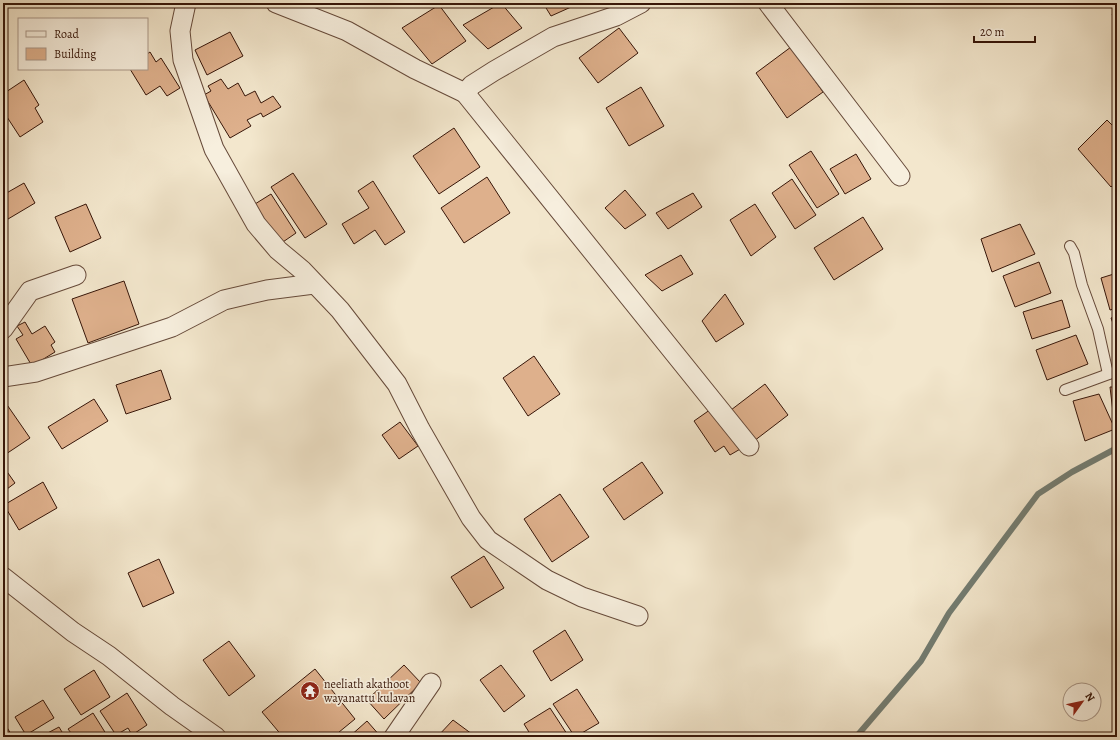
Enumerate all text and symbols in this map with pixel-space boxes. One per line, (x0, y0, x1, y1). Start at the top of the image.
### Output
legend (18, 18, 148, 70)
scale bar (974, 18, 1035, 44)
text: 20 m (980, 24, 1004, 40)
text: Road (54, 26, 80, 42)
text: Building (54, 46, 96, 62)
place label: neeliath akathoot wayanattu kulavan (323, 676, 416, 706)
temple icon: neeliath akathoot wayanattu kulavan (299, 680, 321, 702)
north arrow (1062, 682, 1102, 722)
text: N (1081, 689, 1098, 704)

